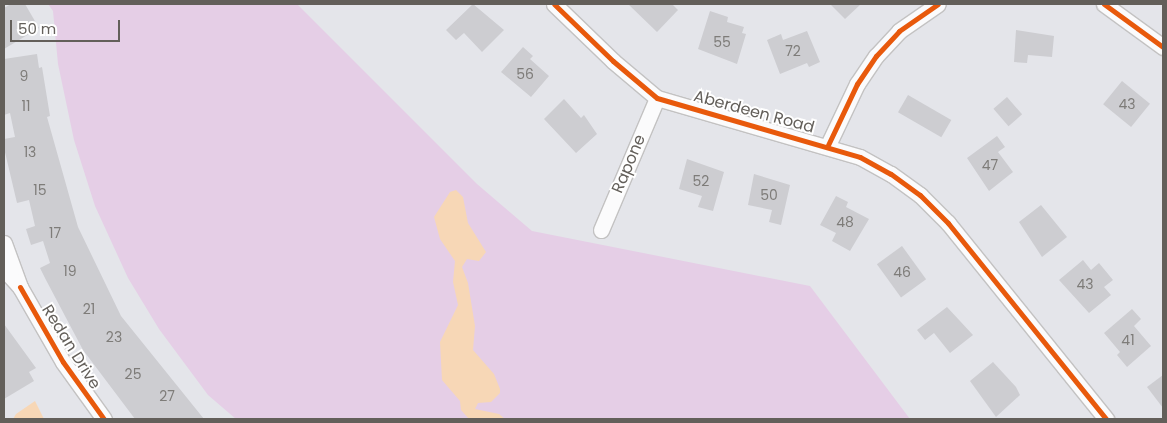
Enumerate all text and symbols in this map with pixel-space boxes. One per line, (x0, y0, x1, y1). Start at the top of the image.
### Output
scale bar (12, 10, 122, 42)
text: 50 m (18, 18, 56, 39)
house number: 55 (713, 34, 731, 50)
house number: 72 (785, 43, 801, 59)
house number: 56 (516, 66, 534, 82)
house number: 9 (20, 68, 28, 84)
street label: Aberdeen Road (692, 87, 816, 137)
house number: 43 (1118, 96, 1136, 112)
house number: 11 (22, 98, 30, 114)
street label: Rapone (608, 132, 650, 196)
house number: 13 (24, 144, 36, 160)
house number: 47 (982, 157, 998, 173)
house number: 52 (693, 173, 709, 189)
house number: 15 (33, 182, 47, 198)
house number: 50 (760, 187, 778, 203)
house number: 48 (836, 214, 854, 230)
house number: 17 (49, 225, 61, 241)
house number: 19 (63, 263, 77, 279)
house number: 46 (893, 264, 911, 280)
house number: 43 (1076, 276, 1094, 292)
street label: Redan Drive (37, 301, 105, 393)
house number: 21 (83, 301, 95, 317)
house number: 23 (106, 329, 122, 345)
house number: 41 (1121, 332, 1135, 348)
house number: 25 (125, 366, 141, 382)
house number: 27 (159, 388, 175, 404)

